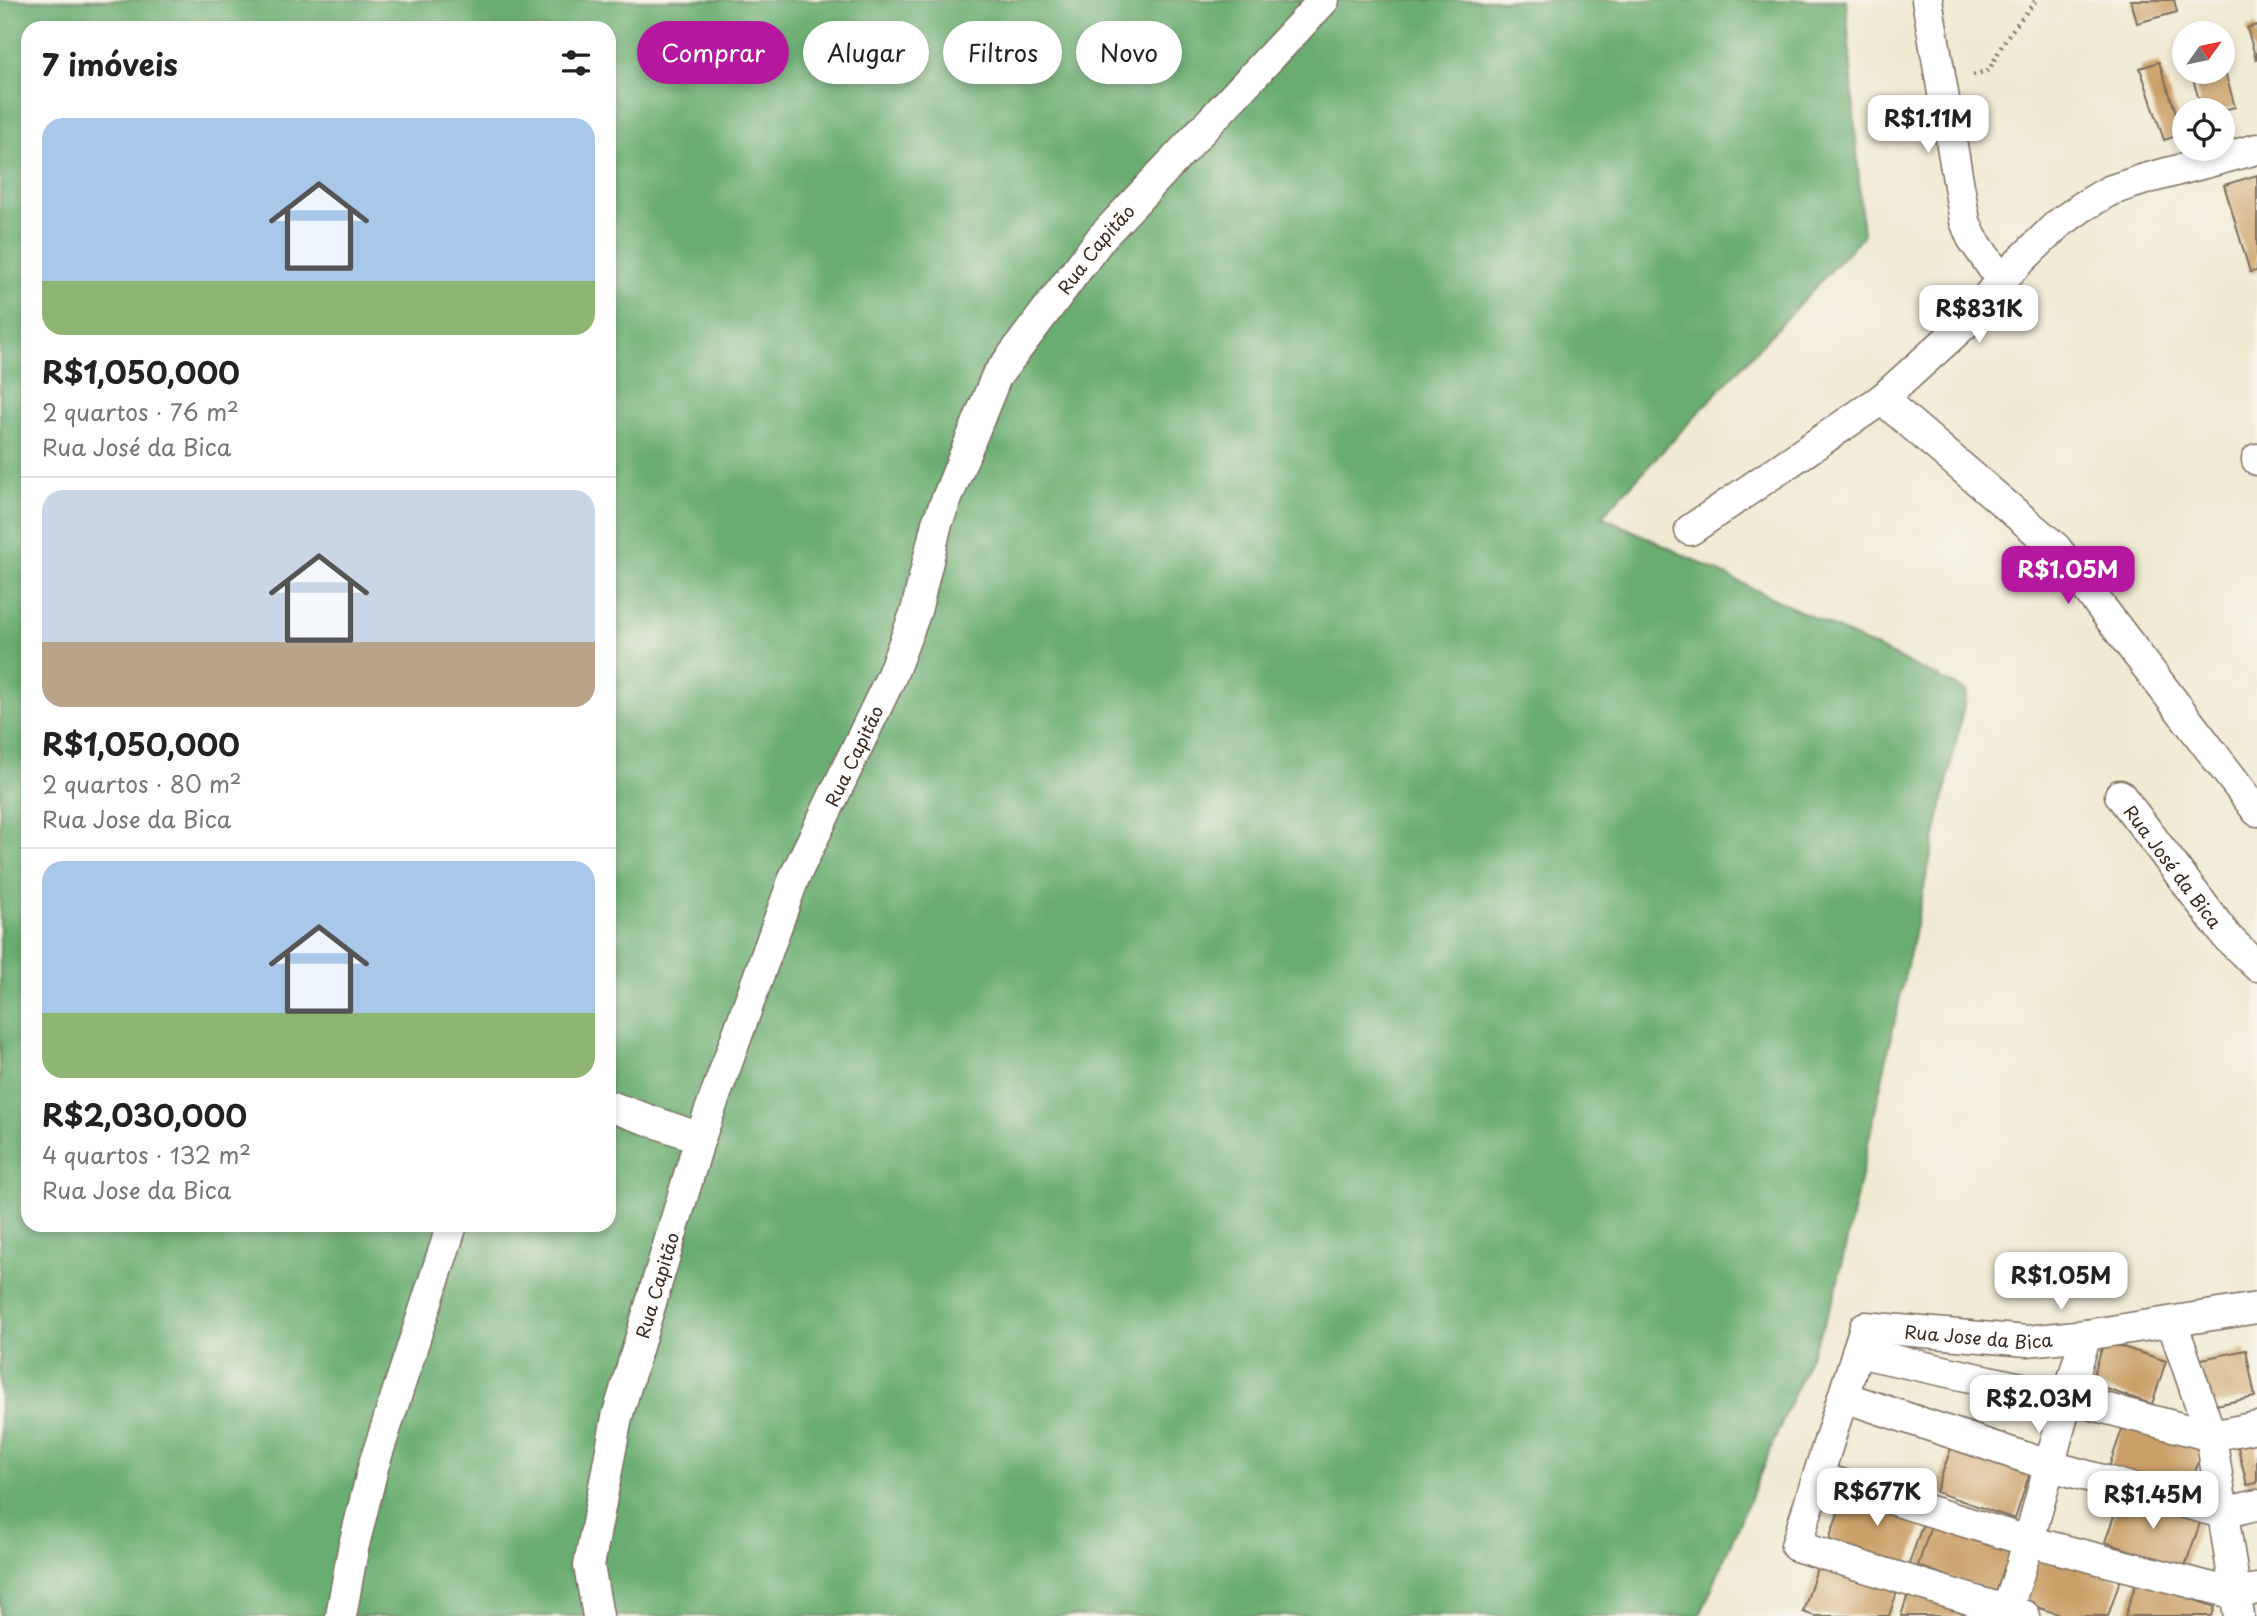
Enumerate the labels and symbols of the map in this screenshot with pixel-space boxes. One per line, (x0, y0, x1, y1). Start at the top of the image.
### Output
north arrow (2172, 21, 2235, 84)
pin: R$1.11M (1863, 96, 1993, 155)
street label: Rua Capitão (1050, 198, 1140, 299)
pin: R$831K (1922, 286, 2036, 345)
pin: R$1.05M (2003, 546, 2133, 606)
street label: Rua Capitão (817, 700, 889, 811)
street label: Rua José da Bica (2118, 799, 2229, 934)
street label: Rua Capitão (628, 1229, 685, 1341)
pin: R$1.05M (1996, 1252, 2126, 1312)
street label: Rua Jose da Bica (1904, 1317, 2054, 1354)
pin: R$2.03M (1974, 1376, 2104, 1435)
pin: R$677K (1820, 1468, 1934, 1528)
pin: R$1.45M (2088, 1472, 2218, 1531)

